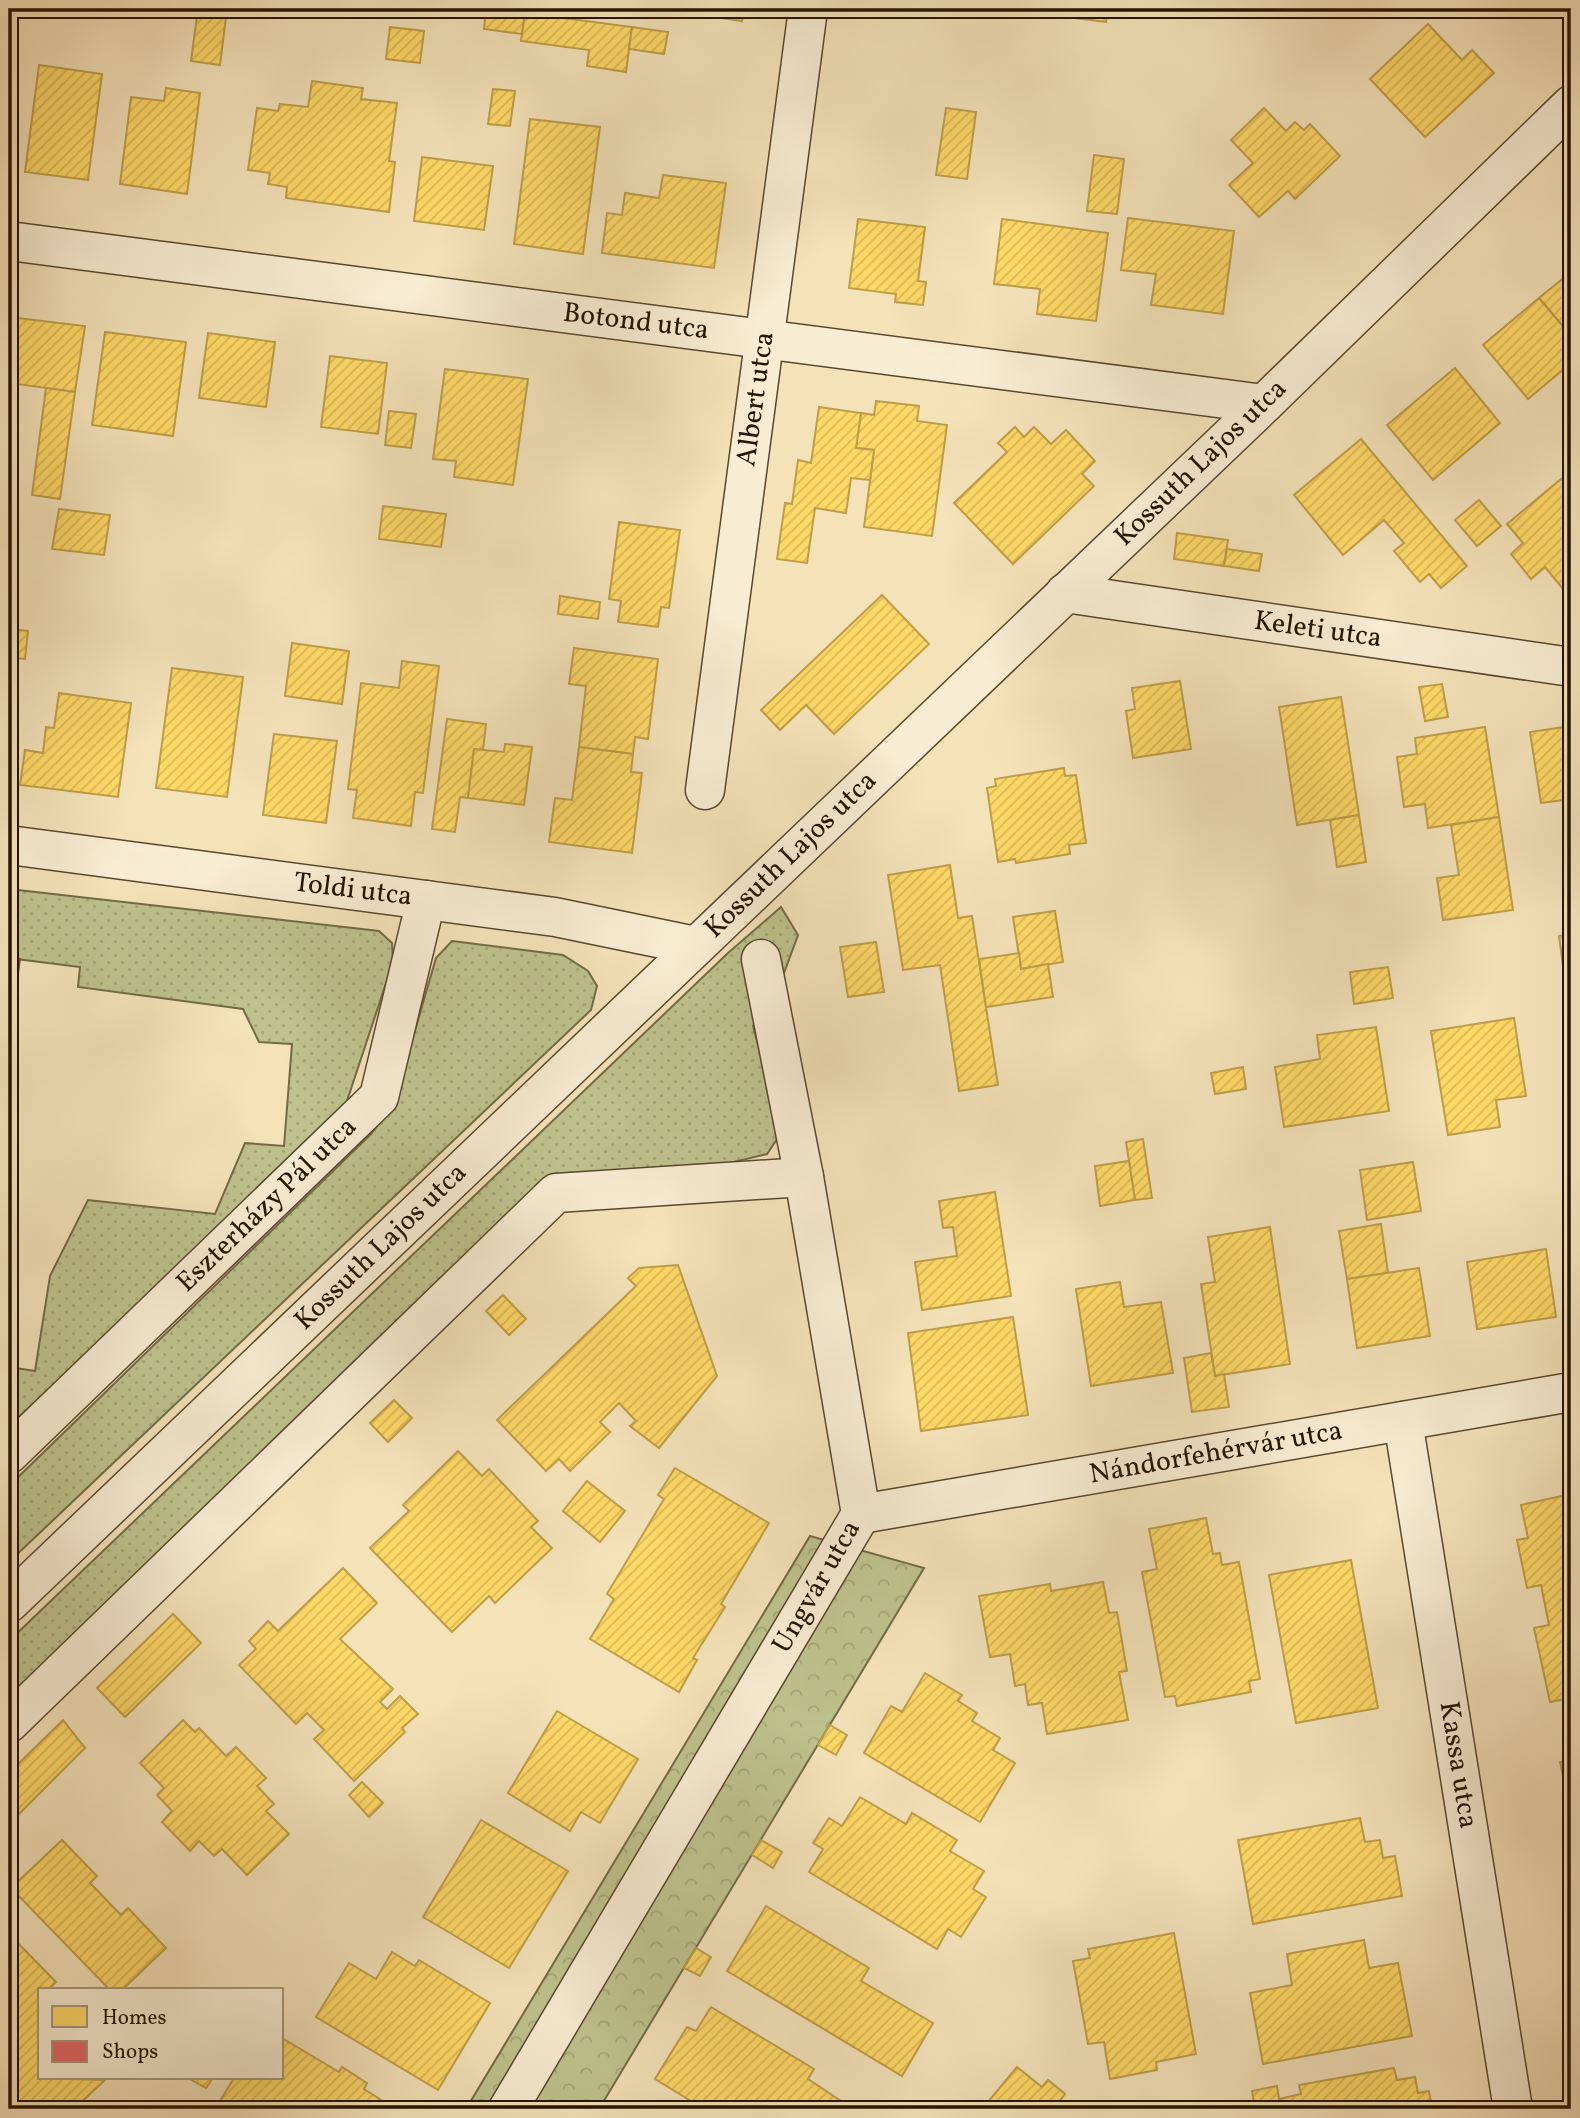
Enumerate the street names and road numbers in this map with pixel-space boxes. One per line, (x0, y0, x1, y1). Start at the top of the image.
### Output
street label: Botond utca (561, 294, 711, 350)
street label: Albert utca (727, 329, 785, 469)
street label: Kossuth Lajos utca (1106, 370, 1296, 556)
street label: Keleti utca (1252, 602, 1384, 658)
street label: Kossuth Lajos utca (696, 762, 886, 948)
street label: Toldi utca (292, 863, 414, 917)
street label: Eszterházy Pál utca (168, 1108, 366, 1302)
street label: Kossuth Lajos utca (286, 1154, 476, 1340)
street label: Nándorfehérvár utca (1086, 1412, 1346, 1494)
street label: Ungvár utca (763, 1513, 871, 1661)
street label: Kassa utca (1429, 1699, 1487, 1831)

